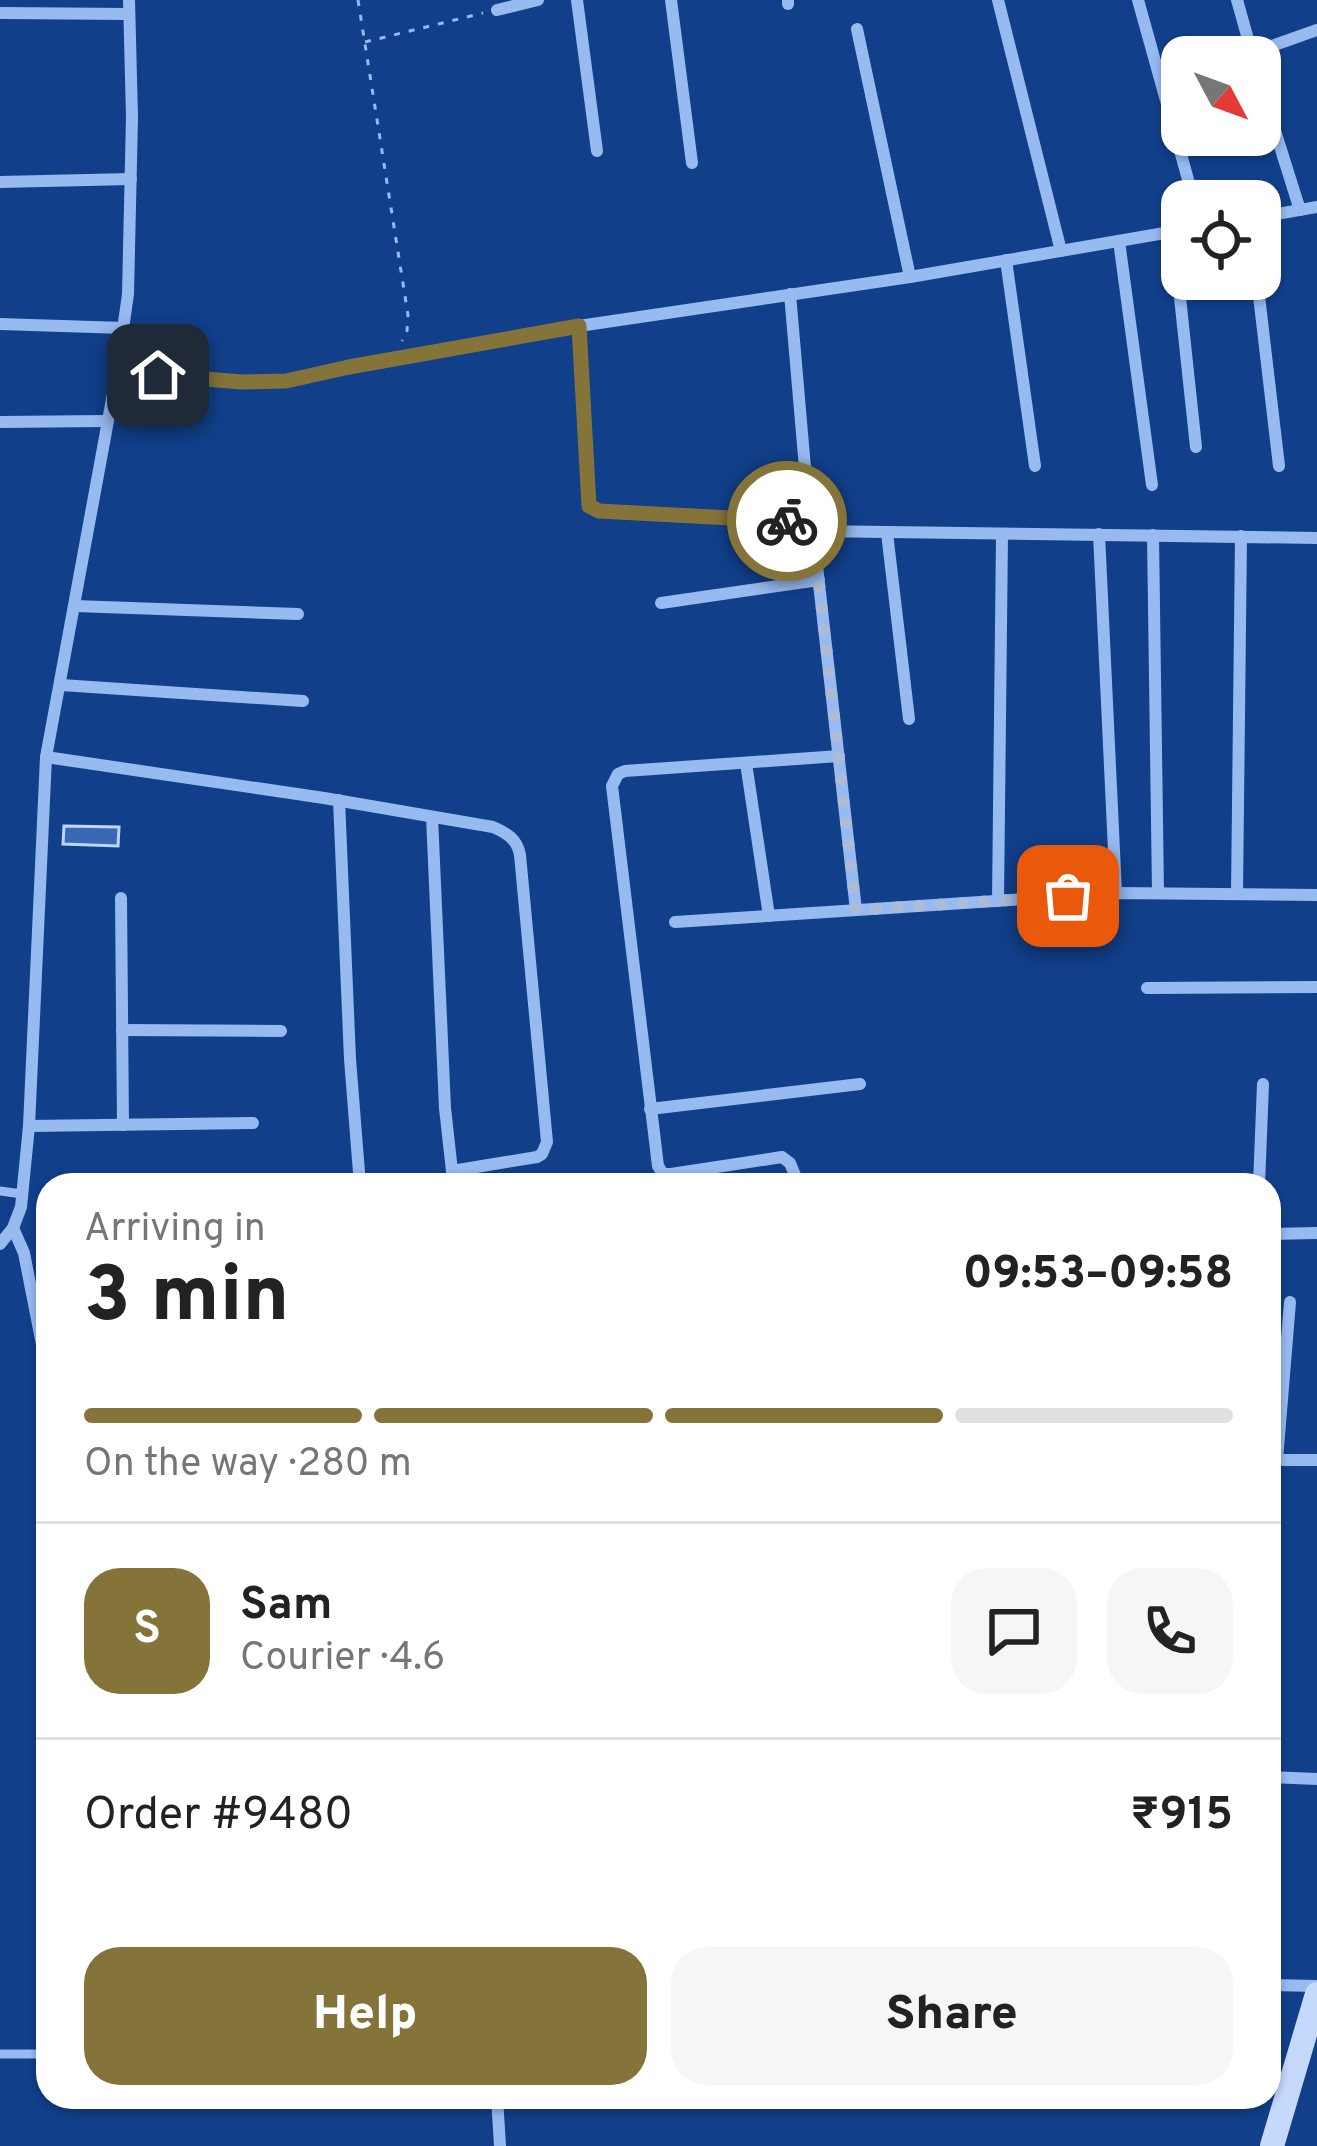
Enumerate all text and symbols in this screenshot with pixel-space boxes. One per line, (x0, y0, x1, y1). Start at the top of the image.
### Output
north arrow (1161, 36, 1281, 156)
map controls (1161, 36, 1281, 300)
button: locate (1161, 180, 1281, 300)
pin (107, 324, 209, 426)
icon: home (125, 342, 191, 408)
courier (727, 461, 847, 581)
icon: bike (754, 488, 820, 554)
pin (1017, 845, 1119, 947)
icon: bag (1035, 863, 1101, 929)
text: Arriving in (84, 1206, 266, 1255)
text: 09:53–09:58 (963, 1247, 1233, 1304)
text: 3 min (84, 1250, 289, 1349)
text: On the way · 280 m (84, 1441, 412, 1490)
button: chat (951, 1568, 1077, 1694)
button: phone (1107, 1568, 1233, 1694)
text: Sam (240, 1578, 332, 1635)
text: S (133, 1602, 161, 1659)
text: Courier · 4.6 (240, 1635, 445, 1684)
text: Order #9480 (84, 1788, 353, 1845)
text: ₹915 (1130, 1788, 1233, 1845)
button: Help (84, 1947, 647, 2085)
button: Share (671, 1947, 1233, 2085)

